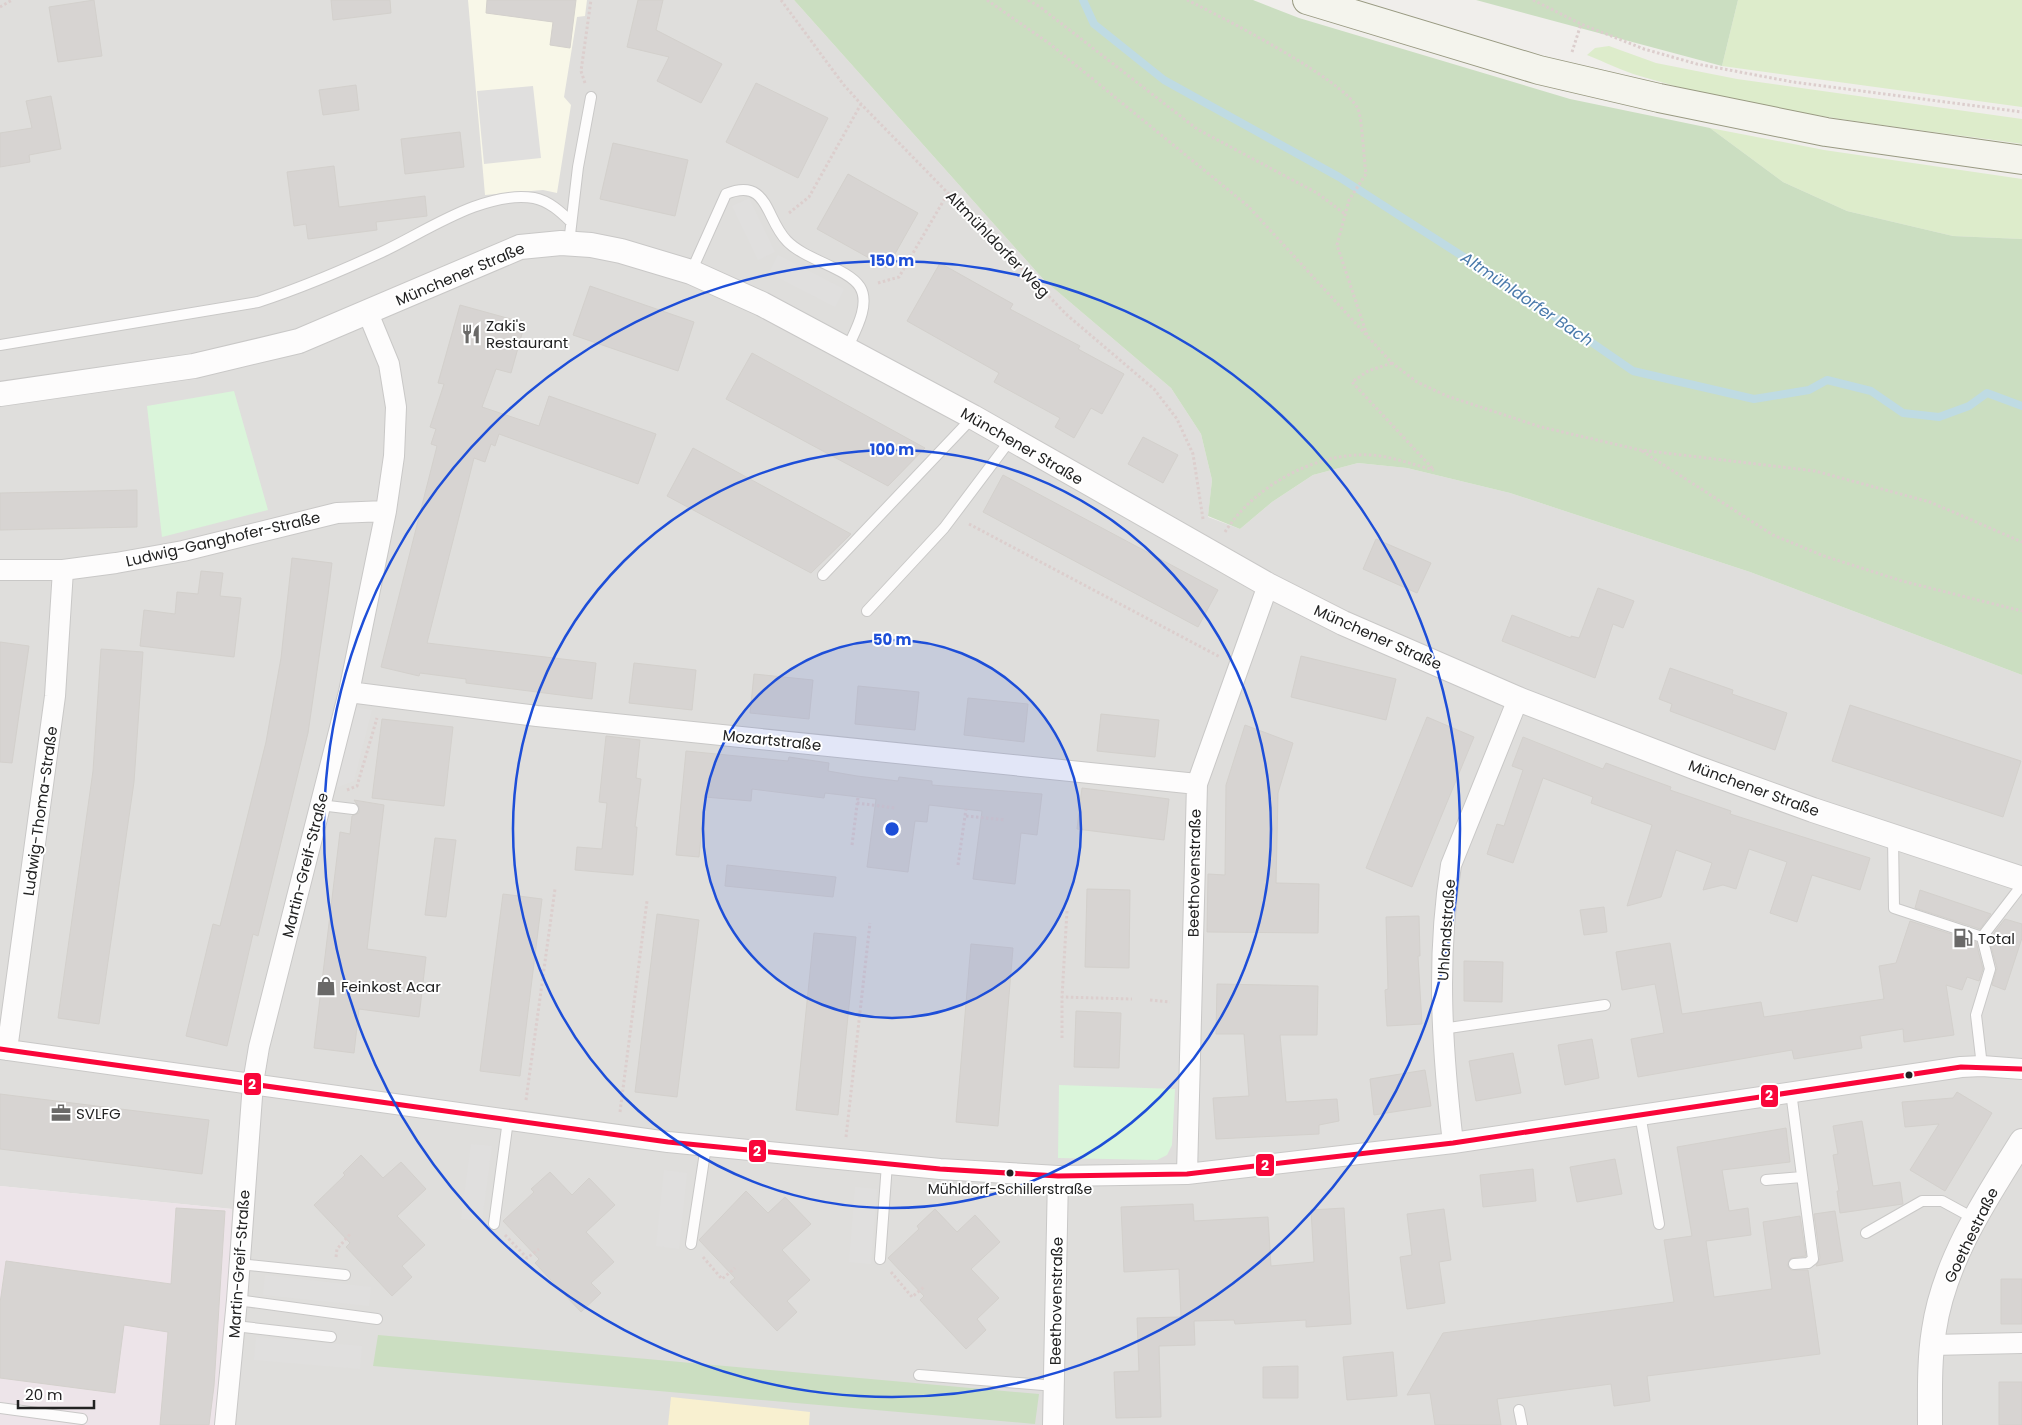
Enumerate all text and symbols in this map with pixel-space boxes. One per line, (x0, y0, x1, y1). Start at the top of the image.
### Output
street label: Altmühldorfer Weg (942, 186, 1054, 302)
street label: Münchener Straße (392, 237, 528, 311)
water label: Altmühldorfer Bach (1456, 246, 1598, 352)
text: 150 m (870, 250, 914, 271)
place label: Zaki's Restaurant (486, 315, 568, 353)
restaurant icon: Zaki's Restaurant (460, 323, 482, 345)
street label: Münchener Straße (957, 402, 1087, 490)
text: 100 m (870, 439, 914, 460)
street label: Ludwig-Ganghofer-Straße (124, 506, 322, 572)
street label: Münchener Straße (1311, 599, 1445, 675)
text: 50 m (873, 629, 911, 650)
street label: Mozartstraße (722, 724, 822, 756)
street label: Ludwig-Thoma-Straße (18, 725, 62, 897)
street label: Münchener Straße (1686, 755, 1822, 821)
street label: Martin-Greif-Straße (277, 790, 333, 940)
street label: Beethovenstraße (1182, 809, 1206, 937)
centre of rings (883, 820, 901, 838)
street label: Uhlandstraße (1432, 878, 1460, 982)
fuel station icon: Total (1952, 927, 1974, 949)
place label: Total (1978, 928, 2015, 949)
shop icon: Feinkost Acar (315, 975, 337, 997)
place label: Feinkost Acar (341, 976, 441, 997)
unlabelled marker (1904, 1070, 1914, 1080)
line badge: 2 (243, 1072, 262, 1096)
text: 2 (248, 1074, 256, 1094)
line badge: 2 (1760, 1084, 1779, 1108)
text: 2 (1765, 1085, 1773, 1105)
office icon: SVLFG (50, 1102, 72, 1124)
place label: SVLFG (76, 1103, 121, 1124)
line badge: 2 (748, 1139, 767, 1163)
text: 2 (753, 1141, 761, 1161)
line badge: 2 (1255, 1153, 1275, 1177)
text: 2 (1261, 1155, 1269, 1175)
marker: Mühldorf-Schillerstraße (1005, 1168, 1015, 1178)
place label: Mühldorf-Schillerstraße (928, 1179, 1093, 1199)
street label: Goethestraße (1939, 1184, 2003, 1286)
street label: Martin-Greif-Straße (223, 1189, 255, 1339)
street label: Beethovenstraße (1044, 1237, 1068, 1365)
scale bar (18, 1378, 94, 1410)
text: 20 m (25, 1384, 63, 1405)

